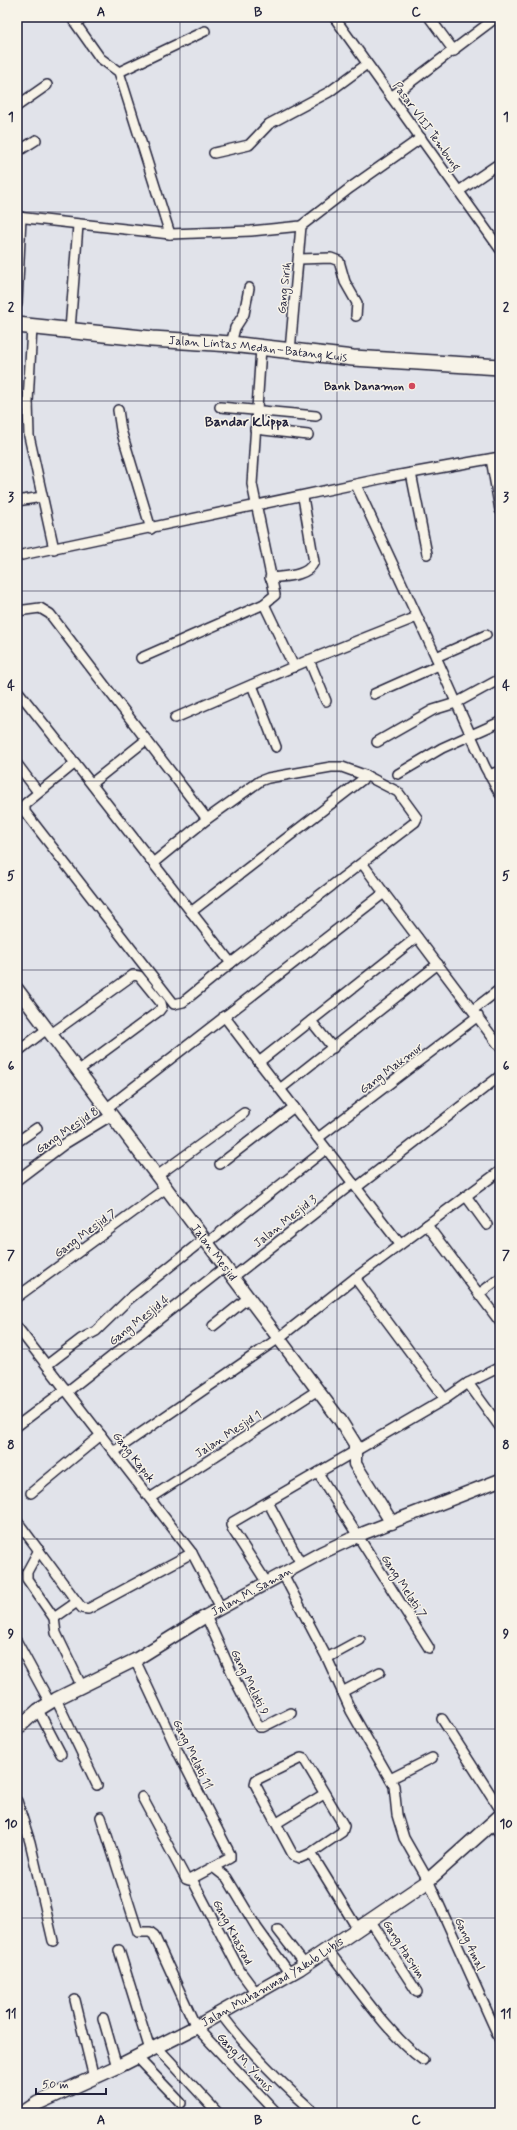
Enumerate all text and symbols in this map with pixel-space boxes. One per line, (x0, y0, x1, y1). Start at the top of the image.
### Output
text: A (97, 4, 105, 21)
text: B (254, 4, 263, 21)
text: C (411, 4, 421, 21)
street label: Pasar VIII Tembung (388, 79, 464, 175)
text: 1 (8, 109, 14, 126)
text: 1 (503, 109, 509, 126)
street label: Gang Sirih (274, 261, 296, 315)
text: 2 (8, 299, 15, 316)
text: 2 (503, 299, 510, 316)
street label: Jalan Lintas Medan–Batang Kuis (168, 333, 348, 366)
place label: Bank Danamon (324, 379, 404, 395)
marker: Bank Danamon (407, 381, 417, 391)
district label: Bandar Klippa (205, 413, 289, 431)
text: 3 (8, 489, 14, 506)
text: 3 (503, 489, 509, 506)
text: 4 (7, 678, 15, 695)
text: 4 (502, 678, 510, 695)
text: 5 (7, 868, 15, 885)
text: 5 (502, 868, 510, 885)
street label: Gang Makmur (357, 1040, 427, 1098)
text: 6 (8, 1058, 15, 1075)
text: 6 (503, 1058, 510, 1075)
street label: Gang Mesjid 8 (33, 1104, 102, 1158)
street label: Jalan Mesjid 3 (251, 1192, 321, 1252)
street label: Gang Mesjid 7 (51, 1206, 120, 1262)
street label: Jalan Mesjid (187, 1221, 240, 1285)
text: 7 (7, 1247, 15, 1264)
text: 7 (502, 1247, 510, 1264)
street label: Gang Mesjid 4 (106, 1292, 173, 1350)
street label: Jalan Mesjid 1 (192, 1407, 265, 1462)
street label: Gang Kapok (108, 1429, 158, 1486)
text: 8 (7, 1437, 15, 1454)
text: 8 (502, 1437, 510, 1454)
street label: Gang Melati 7 (377, 1552, 430, 1621)
street label: Jalan M. Saman (209, 1563, 296, 1621)
text: 9 (8, 1626, 15, 1643)
text: 9 (503, 1626, 510, 1643)
street label: Gang Melati 9 (226, 1647, 272, 1718)
street label: Gang Melati 11 (168, 1717, 216, 1792)
text: 10 (4, 1816, 18, 1833)
text: 10 (499, 1816, 513, 1833)
street label: Gang Khasrad (208, 1897, 256, 1968)
street label: Gang Amal (450, 1915, 488, 1974)
street label: Gang Hasyim (378, 1917, 428, 1982)
street label: Jalan Muhammad Yakub Lubis (199, 1934, 347, 2031)
text: 11 (5, 2006, 17, 2023)
text: 11 (500, 2006, 512, 2023)
street label: Gang M. Yunus (213, 2030, 276, 2096)
scale bar (36, 2070, 106, 2096)
text: 50 m (42, 2077, 69, 2093)
text: A (97, 2112, 105, 2129)
text: B (254, 2112, 263, 2129)
text: C (411, 2112, 421, 2129)

